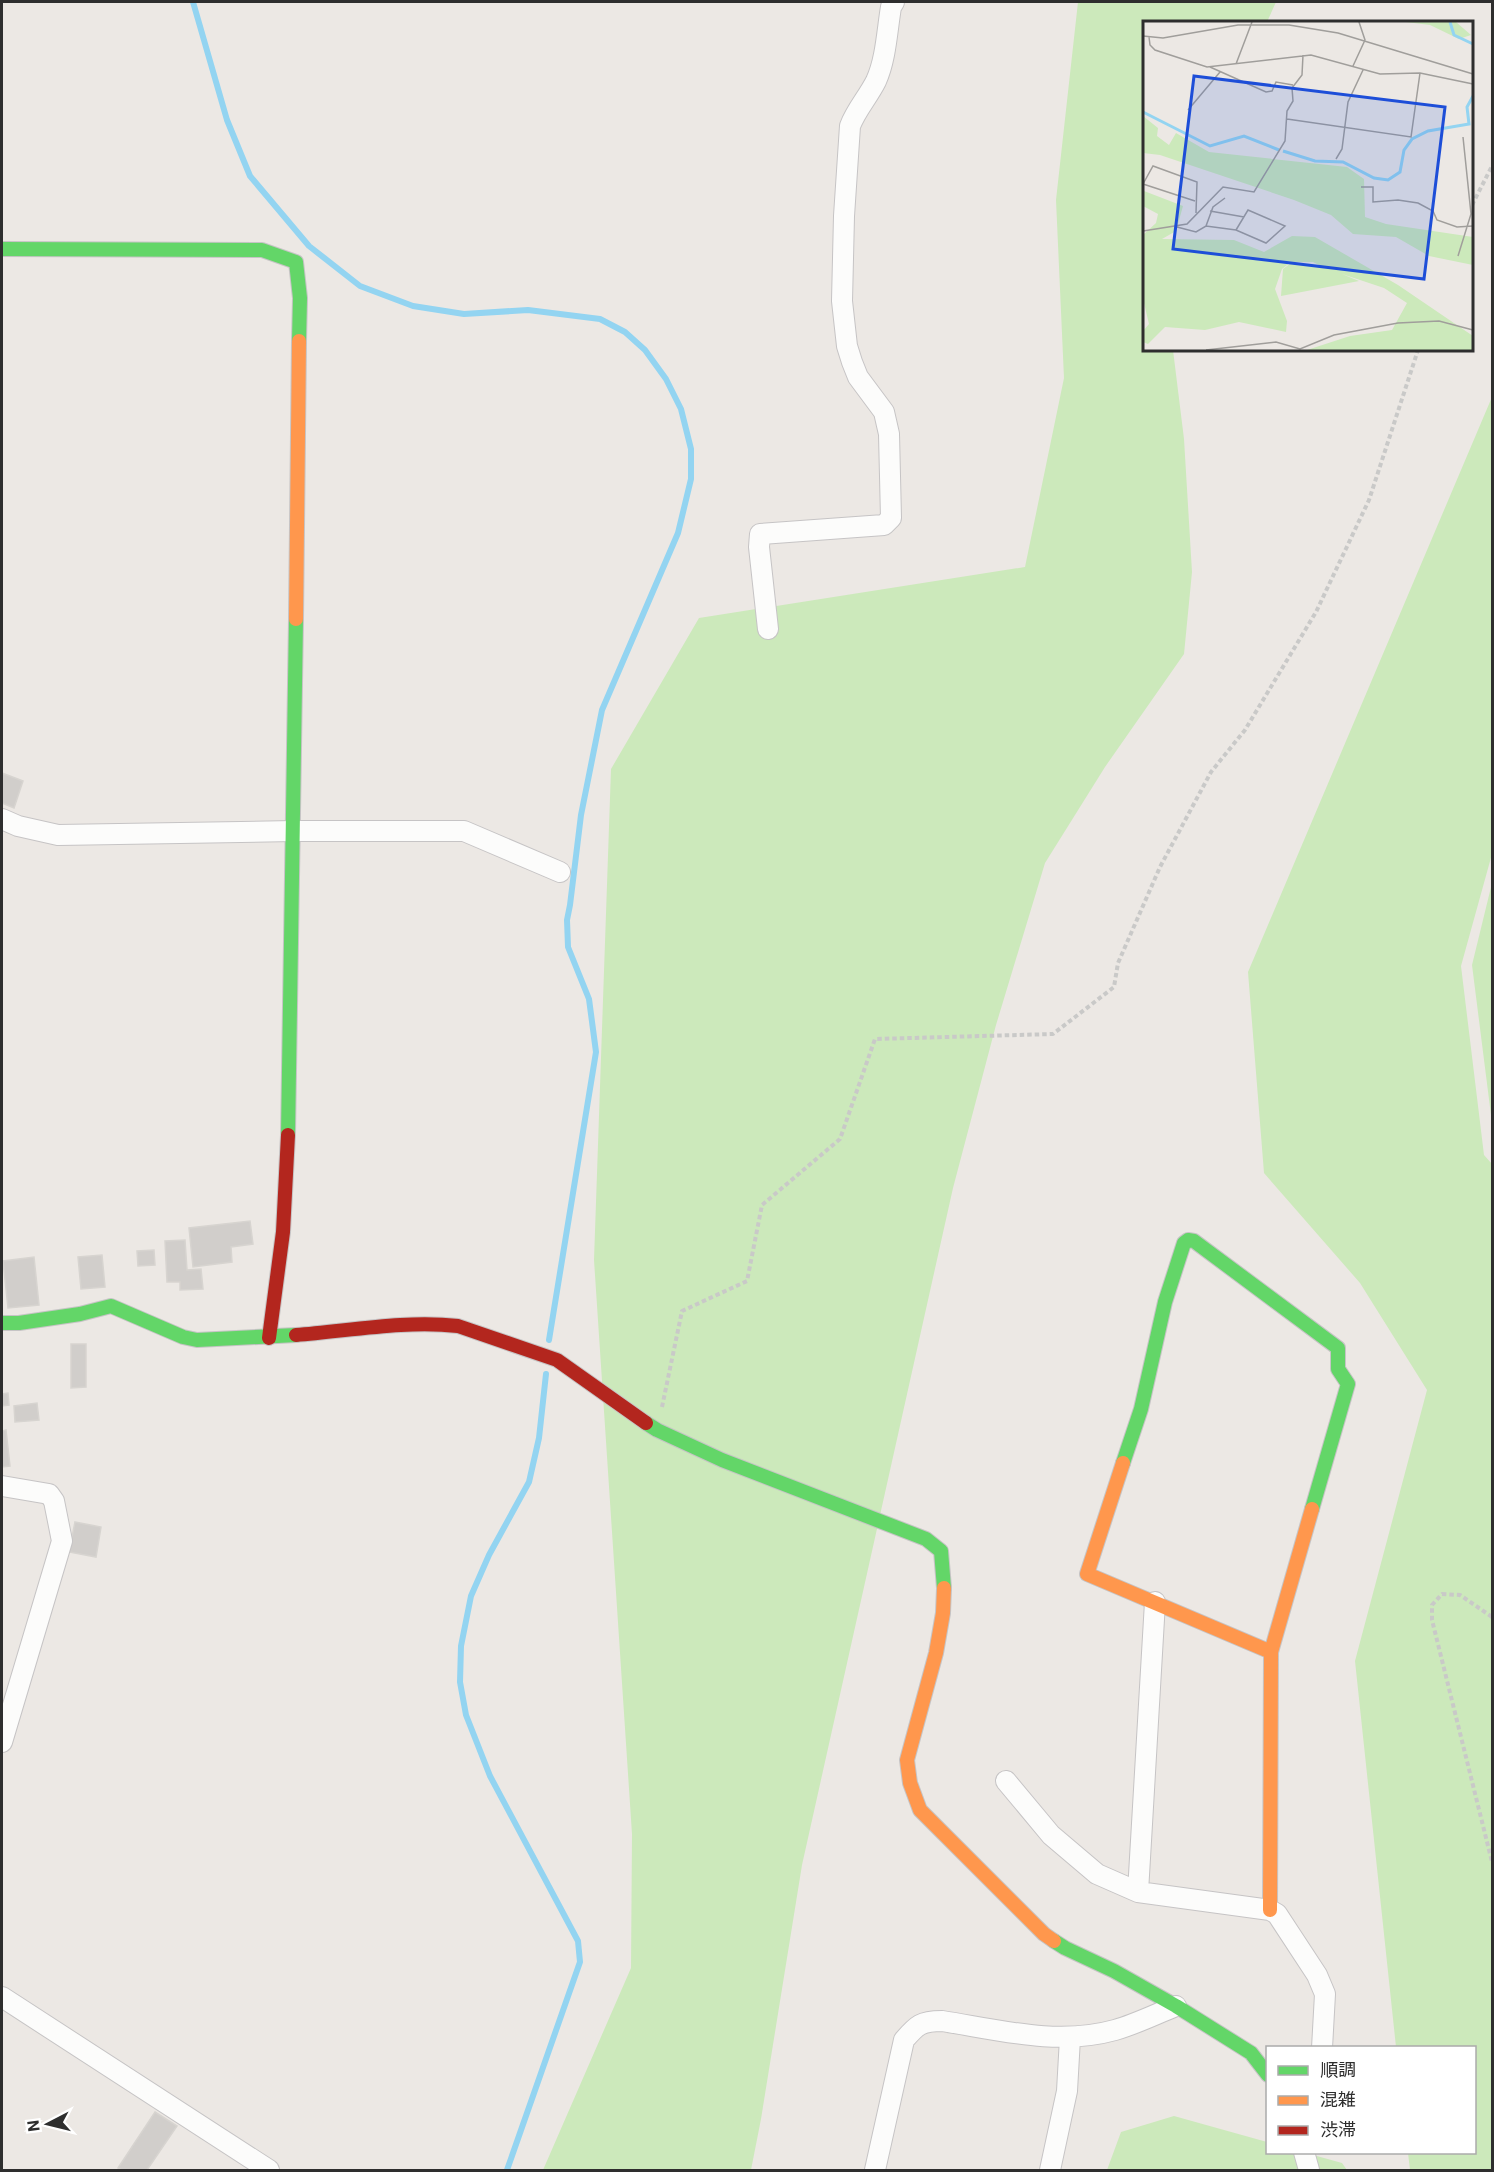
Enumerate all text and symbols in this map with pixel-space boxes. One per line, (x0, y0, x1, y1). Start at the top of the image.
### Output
inset map (1143, 21, 1473, 351)
legend (1266, 2046, 1476, 2154)
text: 順調 (1320, 2059, 1356, 2080)
text: 混雑 (1320, 2089, 1356, 2110)
north arrow (18, 2094, 78, 2154)
text: N (23, 2119, 44, 2133)
text: 渋滞 (1320, 2119, 1356, 2140)

